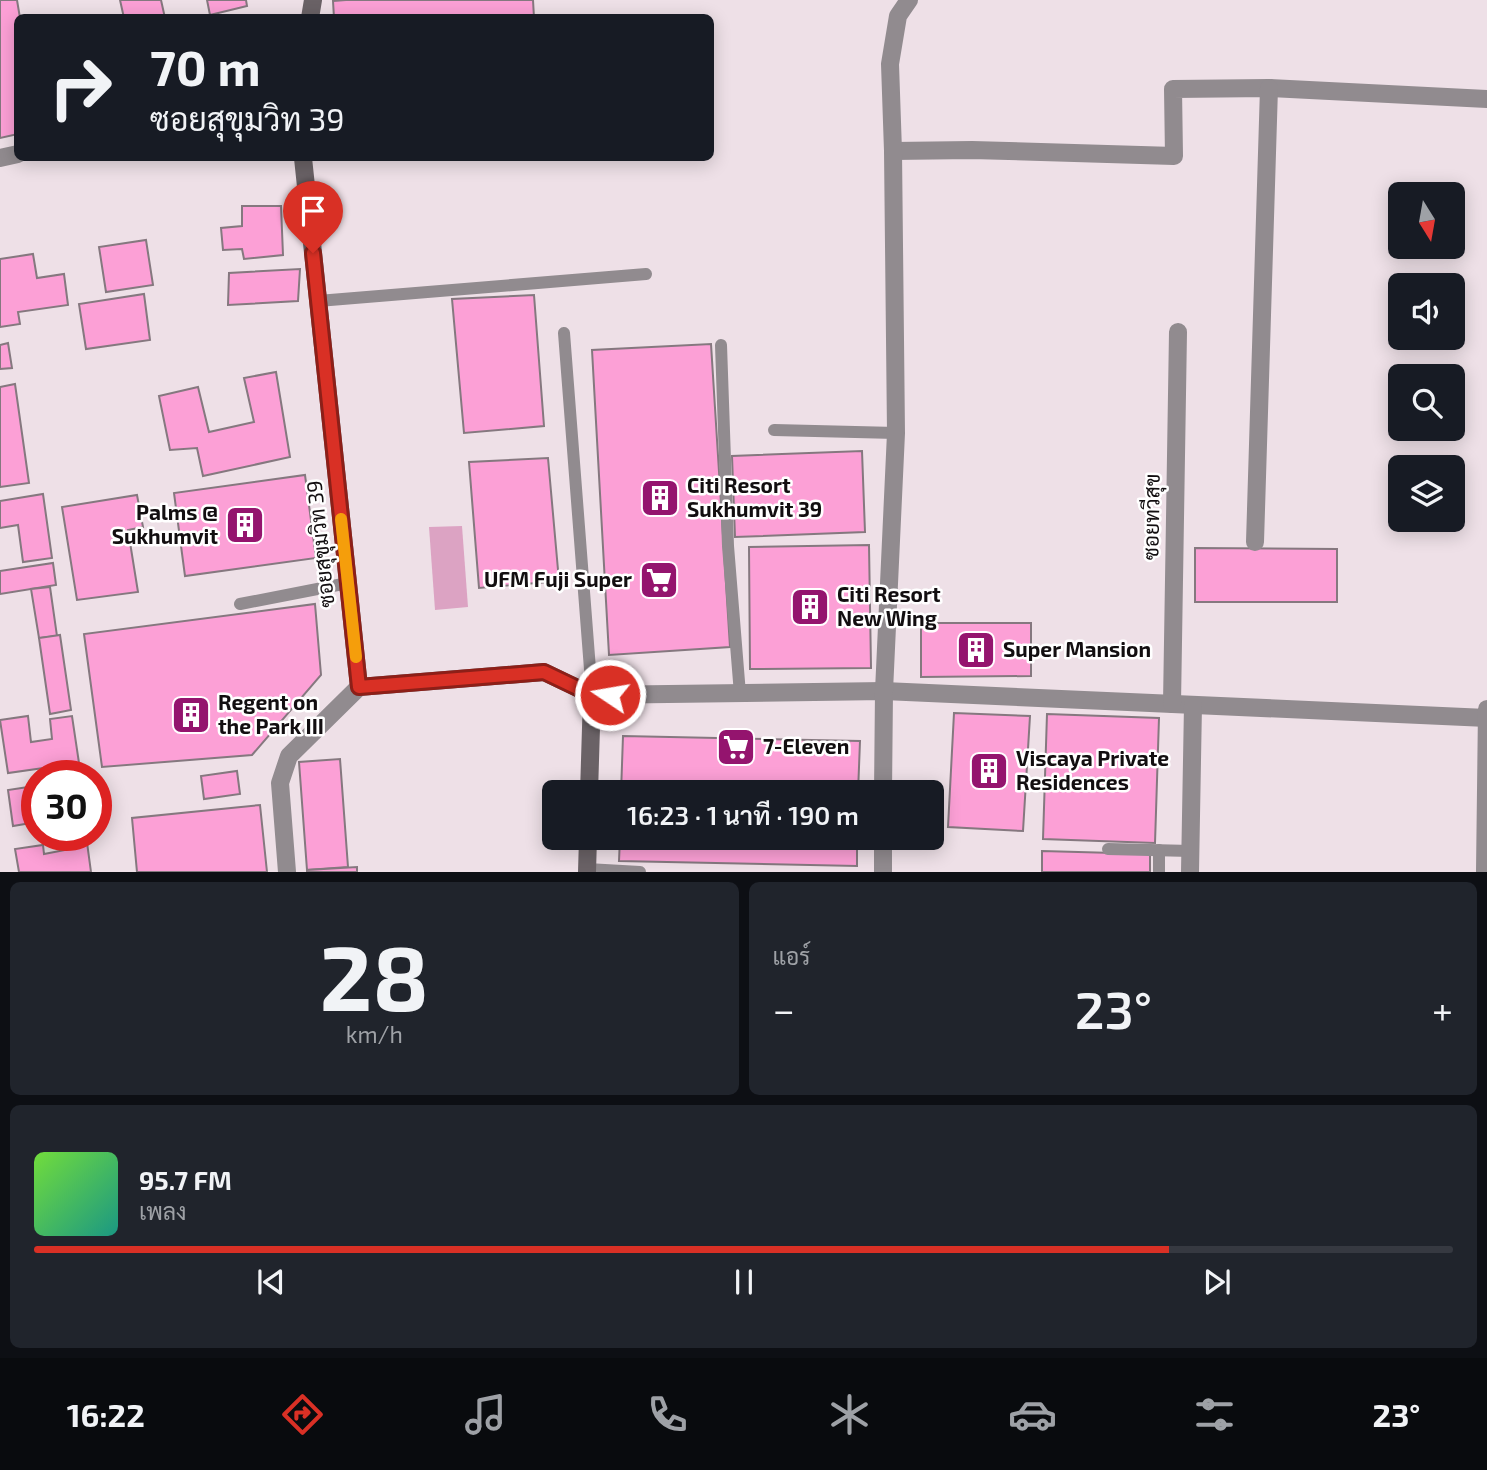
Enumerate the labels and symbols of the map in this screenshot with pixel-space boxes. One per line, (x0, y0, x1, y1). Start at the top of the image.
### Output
pin (283, 181, 343, 253)
north arrow (1388, 182, 1465, 259)
place label: Citi Resort Sukhumvit 39 (687, 472, 822, 521)
street label: ซอยทวีสุข (1137, 474, 1167, 560)
building icon: Citi Resort Sukhumvit 39 (639, 477, 681, 519)
street label: ซอยสุขุมวิท 39 (300, 479, 342, 609)
place label: Palms @ Sukhumvit (112, 499, 218, 548)
building icon: Palms @ Sukhumvit (224, 504, 266, 546)
supermarket icon: UFM Fuji Super (638, 559, 680, 601)
place label: UFM Fuji Super (484, 566, 632, 591)
place label: Citi Resort New Wing (837, 581, 941, 630)
building icon: Citi Resort New Wing (789, 586, 831, 628)
building icon: Super Mansion (955, 629, 997, 671)
place label: Super Mansion (1003, 636, 1151, 661)
position arrow (573, 658, 647, 732)
place label: Regent on the Park III (218, 689, 324, 738)
building icon: Regent on the Park III (170, 694, 212, 736)
supermarket icon: 7-Eleven (715, 726, 757, 768)
place label: 7-Eleven (763, 733, 849, 758)
place label: Viscaya Private Residences (1016, 745, 1169, 794)
building icon: Viscaya Private Residences (968, 750, 1010, 792)
speed limit sign: 30 (21, 760, 112, 851)

